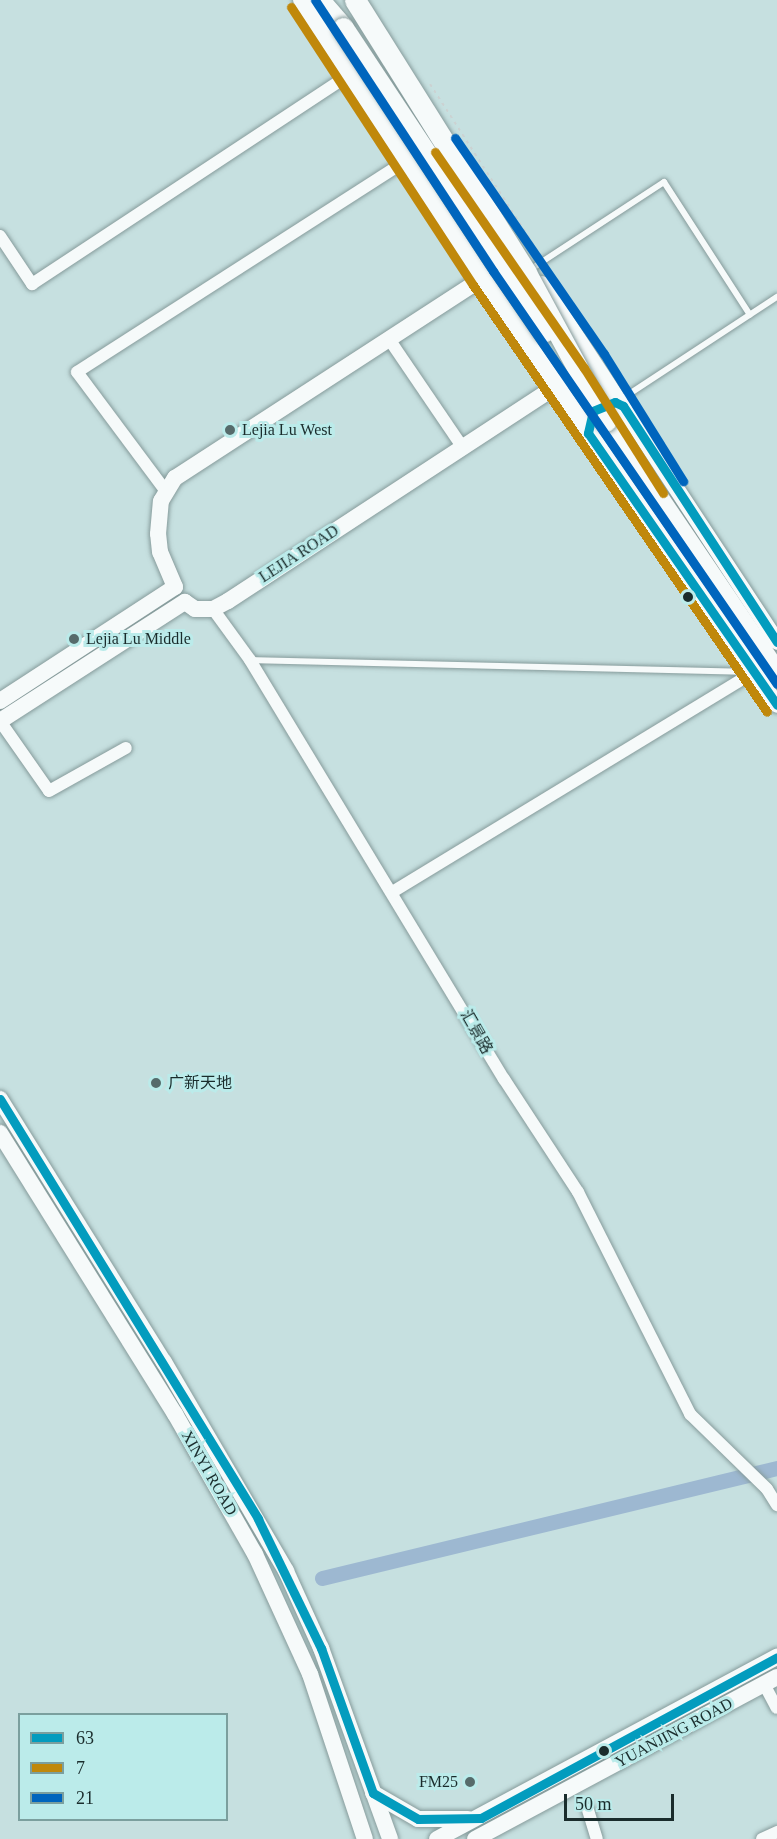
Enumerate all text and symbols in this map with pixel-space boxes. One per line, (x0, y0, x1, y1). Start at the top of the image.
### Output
place label: Lejia Lu West (242, 420, 332, 440)
marker: Lejia Lu West (223, 423, 237, 437)
street label: LEJIA ROAD (255, 521, 343, 587)
unlabelled marker (682, 591, 694, 603)
place label: Lejia Lu Middle (86, 629, 191, 649)
marker: Lejia Lu Middle (67, 632, 81, 646)
street label: 汇景路 (456, 1006, 496, 1058)
place label: 广新天地 (168, 1073, 232, 1093)
marker: 广新天地 (149, 1076, 163, 1090)
street label: XINYI ROAD (177, 1427, 241, 1519)
street label: YUANJING ROAD (612, 1694, 736, 1772)
legend (18, 1713, 228, 1821)
text: 63 (76, 1728, 94, 1748)
unlabelled marker (598, 1745, 610, 1757)
text: 7 (76, 1758, 85, 1778)
place label: FM25 (419, 1772, 458, 1792)
marker: FM25 (463, 1775, 477, 1789)
scale bar (567, 1782, 676, 1820)
text: 21 (76, 1788, 94, 1808)
text: 50 m (575, 1794, 612, 1814)

